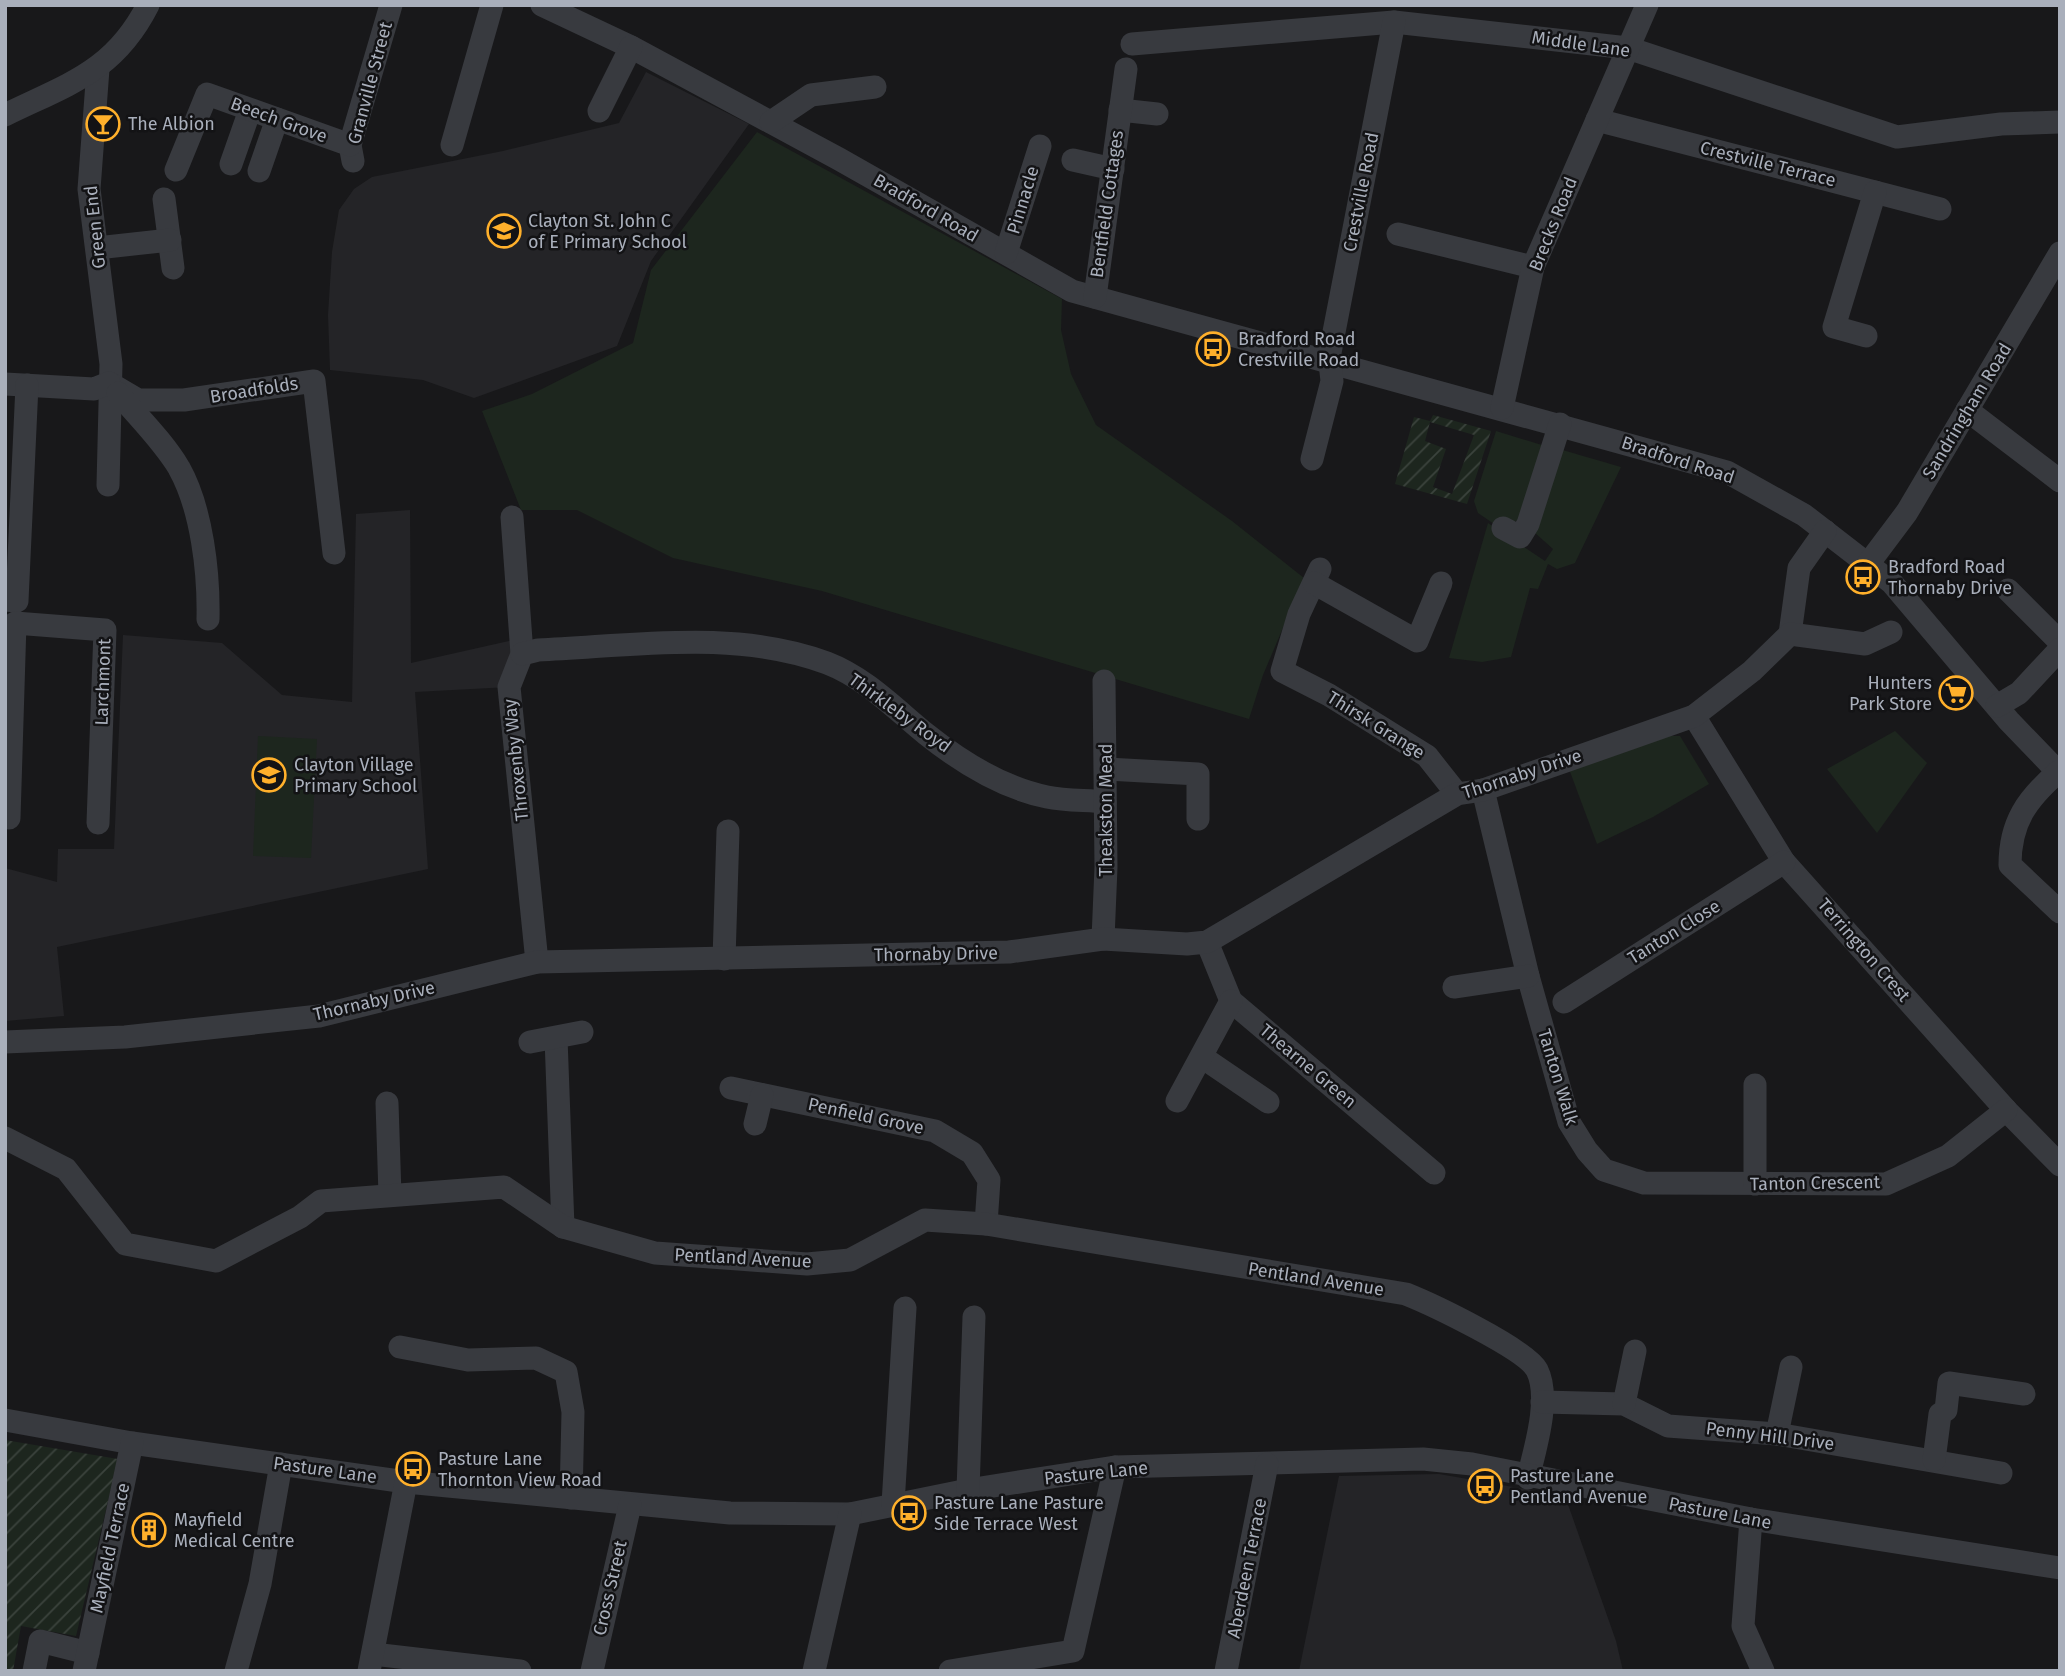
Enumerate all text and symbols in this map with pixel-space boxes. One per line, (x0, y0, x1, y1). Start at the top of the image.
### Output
street label: Granville Street (343, 19, 397, 147)
street label: Middle Lane (1530, 26, 1632, 62)
street label: Beech Grove (228, 92, 330, 148)
bar icon: The Albion (84, 105, 122, 143)
place label: The Albion (128, 113, 215, 135)
street label: Bentfield Cottages (1086, 129, 1128, 279)
street label: Crestville Road (1339, 130, 1383, 254)
street label: Crestville Terrace (1698, 137, 1838, 191)
street label: Pinnacle (1002, 163, 1044, 237)
street label: Bradford Road (870, 169, 982, 247)
street label: Brecks Road (1524, 174, 1582, 274)
street label: Green End (80, 184, 110, 270)
place label: Clayton St. John C of E Primary School (528, 210, 687, 253)
school or university icon: Clayton St. John C of E Primary School (485, 212, 523, 250)
place label: Bradford Road Crestville Road (1238, 328, 1359, 371)
bus stop icon: Bradford Road Crestville Road (1194, 330, 1232, 368)
street label: Sandringham Road (1918, 339, 2016, 483)
street label: Broadfolds (208, 372, 300, 408)
street label: Bradford Road (1619, 431, 1737, 489)
place label: Bradford Road Thornaby Drive (1888, 556, 2012, 599)
bus stop icon: Bradford Road Thornaby Drive (1844, 558, 1882, 596)
street label: Larchmont (90, 638, 116, 726)
street label: Thirkleby Royd (845, 669, 955, 757)
place label: Hunters Park Store (1849, 672, 1932, 715)
supermarket icon: Hunters Park Store (1937, 674, 1975, 712)
street label: Thirsk Grange (1323, 686, 1429, 764)
street label: Throxenby Way (499, 698, 533, 822)
street label: Theakston Mead (1095, 743, 1117, 877)
street label: Thornaby Drive (1460, 744, 1584, 804)
place label: Clayton Village Primary School (294, 754, 417, 797)
school or university icon: Clayton Village Primary School (250, 756, 288, 794)
street label: Terrington Crest (1813, 894, 1915, 1007)
street label: Tanton Close (1624, 895, 1724, 969)
street label: Thornaby Drive (874, 942, 998, 966)
street label: Thornaby Drive (311, 976, 437, 1026)
street label: Thearne Green (1255, 1019, 1361, 1113)
street label: Tanton Walk (1533, 1026, 1583, 1128)
street label: Penfield Grove (806, 1093, 926, 1139)
street label: Tanton Crescent (1750, 1171, 1881, 1195)
street label: Pentland Avenue (674, 1243, 812, 1273)
street label: Pentland Avenue (1246, 1257, 1386, 1301)
street label: Penny Hill Drive (1705, 1417, 1835, 1455)
place label: Pasture Lane Thornton View Road (438, 1448, 602, 1491)
bus stop icon: Pasture Lane Thornton View Road (394, 1450, 432, 1488)
street label: Pasture Lane (272, 1452, 378, 1488)
street label: Pasture Lane (1043, 1457, 1149, 1489)
place label: Pasture Lane Pentland Avenue (1510, 1465, 1647, 1508)
bus stop icon: Pasture Lane Pentland Avenue (1466, 1467, 1504, 1505)
street label: Mayfield Terrace (85, 1481, 135, 1615)
place label: Pasture Lane Pasture Side Terrace West (934, 1492, 1104, 1535)
street label: Pasture Lane (1667, 1492, 1773, 1534)
bus stop icon: Pasture Lane Pasture Side Terrace West (890, 1494, 928, 1532)
street label: Aberdeen Terrace (1223, 1496, 1271, 1640)
place label: Mayfield Medical Centre (174, 1509, 295, 1552)
building icon: Mayfield Medical Centre (130, 1511, 168, 1549)
street label: Cross Street (588, 1538, 632, 1638)

